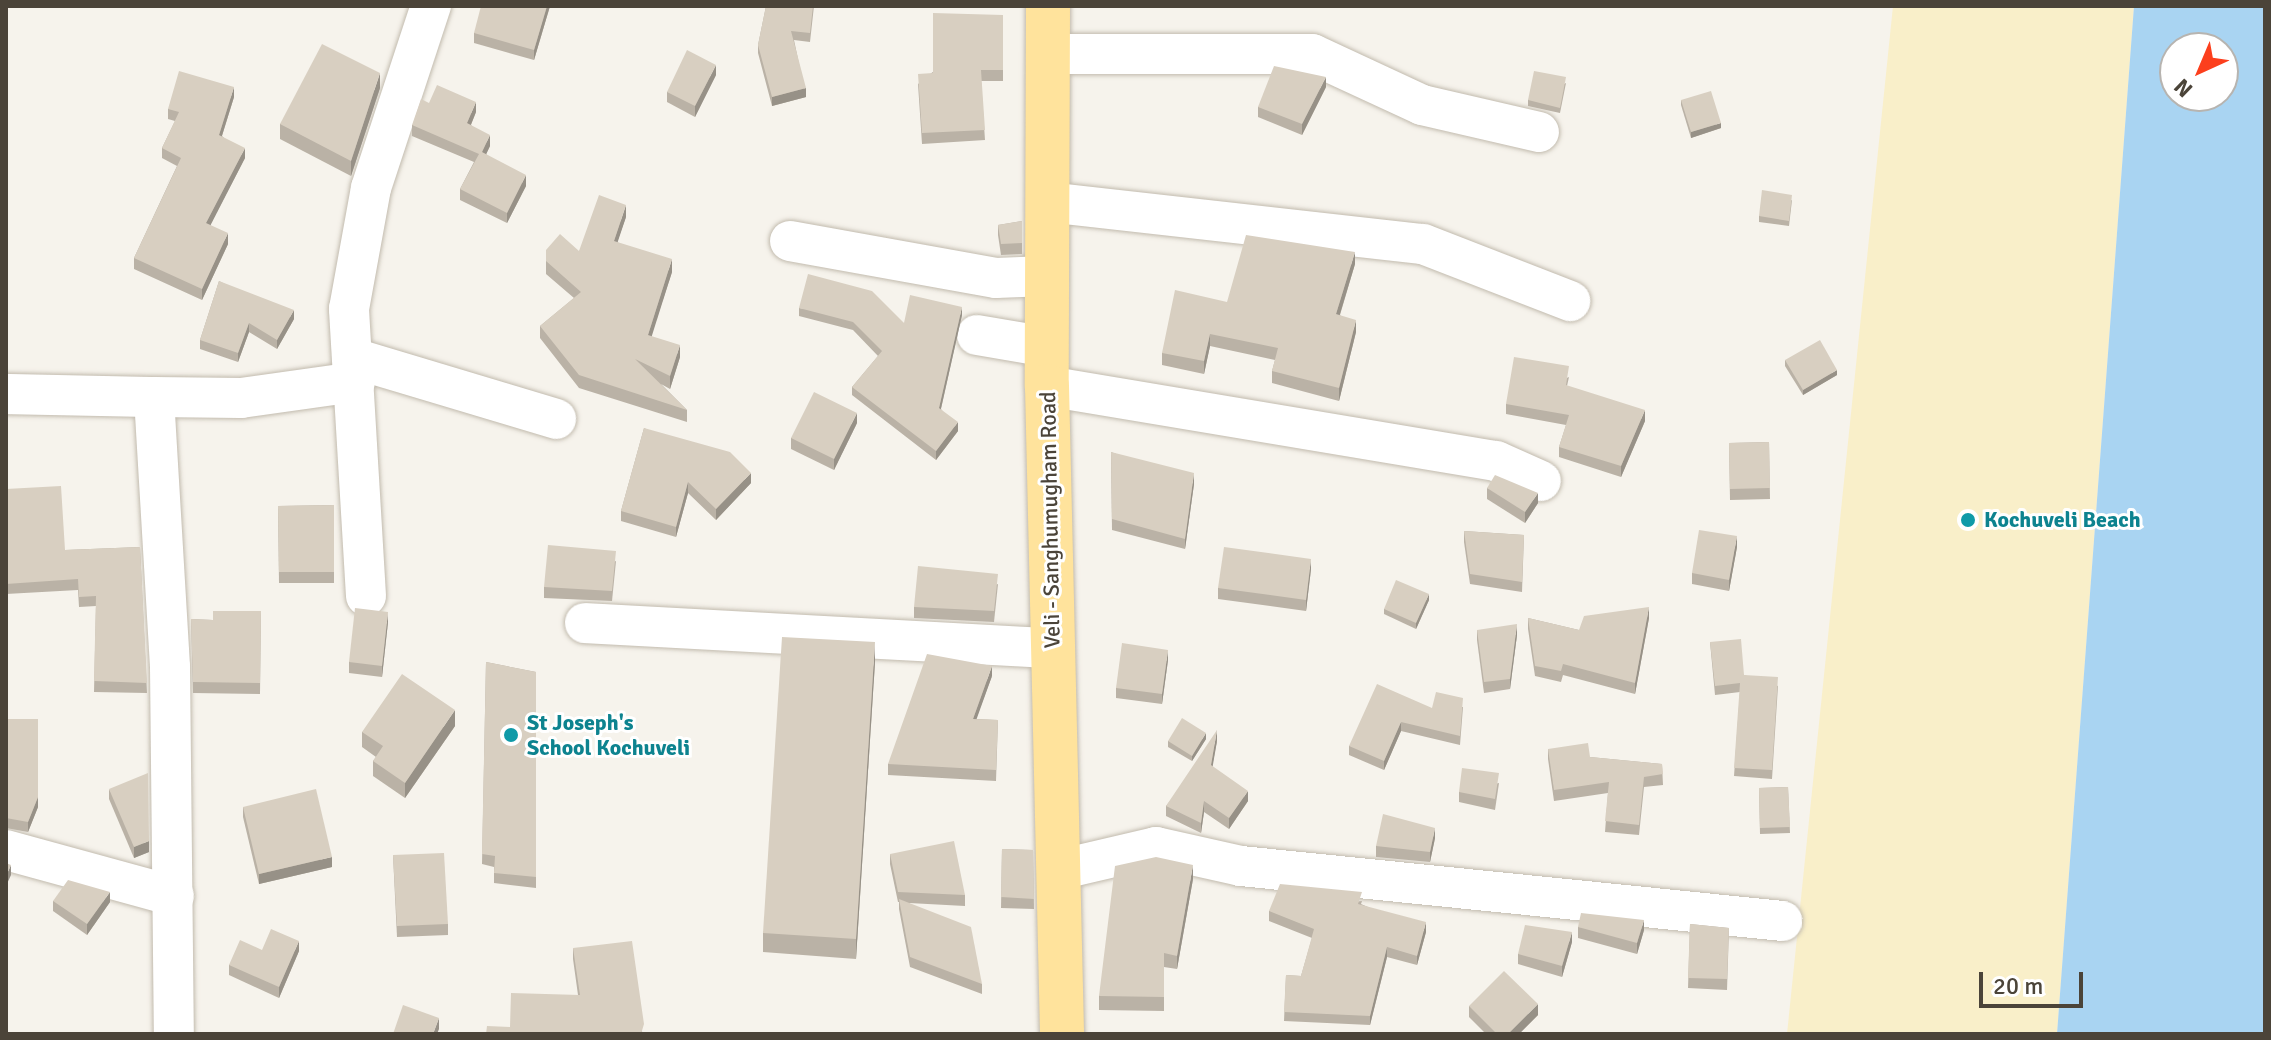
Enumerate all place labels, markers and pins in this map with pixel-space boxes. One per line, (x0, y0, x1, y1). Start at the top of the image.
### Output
place label: Kochuveli Beach (1984, 507, 2141, 533)
marker: Kochuveli Beach (1959, 511, 1977, 529)
place label: St Joseph's School Kochuveli (527, 709, 690, 760)
marker: St Joseph's School Kochuveli (502, 726, 520, 744)

